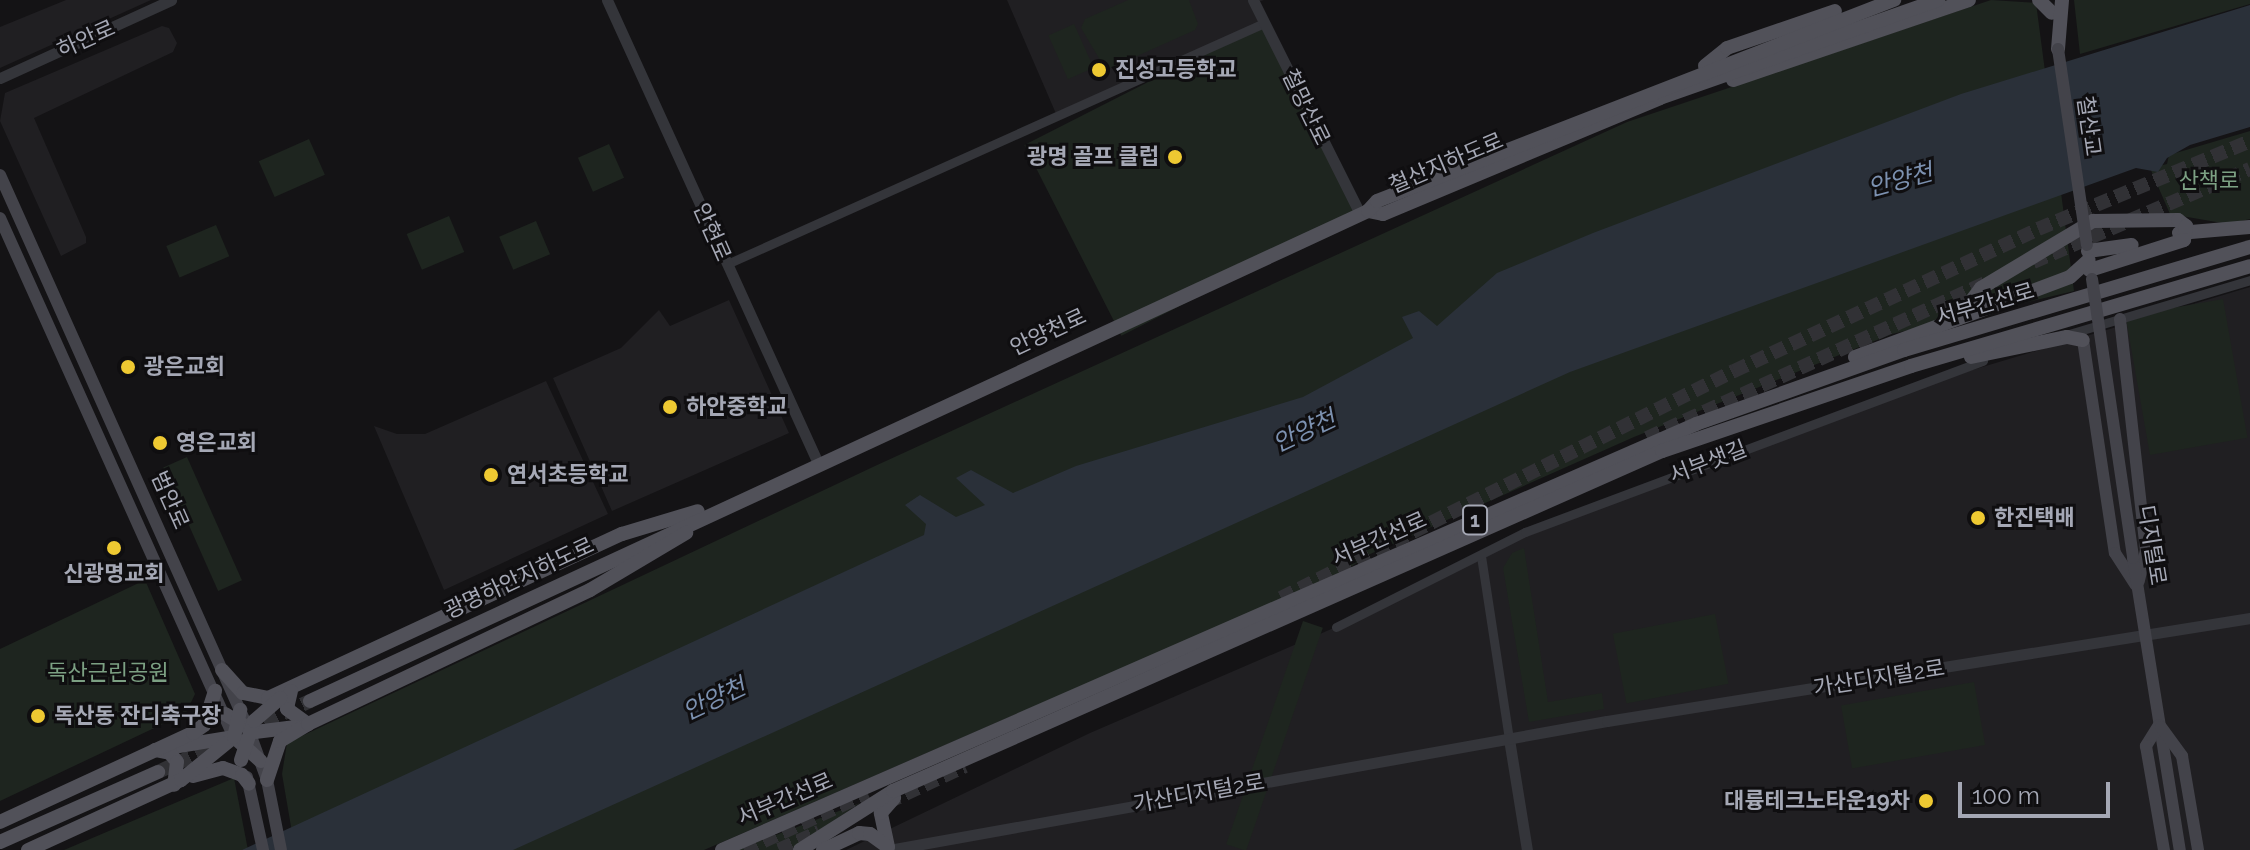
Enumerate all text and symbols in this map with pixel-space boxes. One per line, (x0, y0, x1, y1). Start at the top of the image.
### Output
street label: 하안로 (53, 15, 119, 63)
place label: 진성고등학교 (1115, 57, 1236, 83)
marker: 진성고등학교 (1090, 61, 1108, 79)
street label: 철망산로 (1276, 65, 1336, 149)
street label: 철산교 (2072, 94, 2106, 158)
street label: 철산지하도로 (1385, 127, 1507, 199)
place label: 광명 골프 클럽 (1027, 144, 1159, 170)
marker: 광명 골프 클럽 (1166, 148, 1184, 166)
water label: 안양천 (1864, 158, 1936, 202)
park label: 산책로 (2179, 168, 2239, 194)
street label: 안현로 (688, 199, 736, 265)
street label: 서부간선로 (1933, 277, 2037, 331)
street label: 안양천로 (1006, 303, 1090, 361)
place label: 광은교회 (144, 354, 225, 380)
marker: 광은교회 (119, 358, 137, 376)
place label: 하안중학교 (686, 394, 787, 420)
marker: 하안중학교 (661, 398, 679, 416)
water label: 안양천 (1268, 404, 1340, 458)
place label: 영은교회 (176, 430, 257, 456)
marker: 영은교회 (151, 434, 169, 452)
street label: 서부샛길 (1665, 435, 1751, 489)
place label: 연서초등학교 (507, 462, 628, 488)
marker: 연서초등학교 (482, 466, 500, 484)
street label: 범안로 (146, 467, 194, 533)
street label: 디지털로 (2133, 503, 2171, 587)
road number: 1 (1461, 504, 1489, 536)
place label: 한진택배 (1994, 505, 2075, 531)
street label: 서부간선로 (1327, 506, 1431, 572)
marker: 한진택배 (1969, 509, 1987, 527)
street label: 광명하안지하도로 (440, 532, 598, 624)
marker: 신광명교회 (105, 539, 123, 557)
place label: 신광명교회 (63, 561, 165, 587)
street label: 가산디지털2로 (1811, 655, 1947, 701)
park label: 독산근린공원 (47, 660, 169, 686)
water label: 안양천 (678, 672, 750, 726)
place label: 독산동 잔디축구장 (54, 703, 221, 729)
marker: 독산동 잔디축구장 (29, 707, 47, 725)
scale bar (1962, 766, 2114, 816)
street label: 서부간선로 (733, 767, 837, 831)
street label: 가산디지털2로 (1131, 768, 1267, 818)
text: 100 m (1972, 781, 2040, 810)
place label: 대륭테크노타운19차 (1724, 788, 1910, 814)
marker: 대륭테크노타운19차 (1917, 792, 1935, 810)

